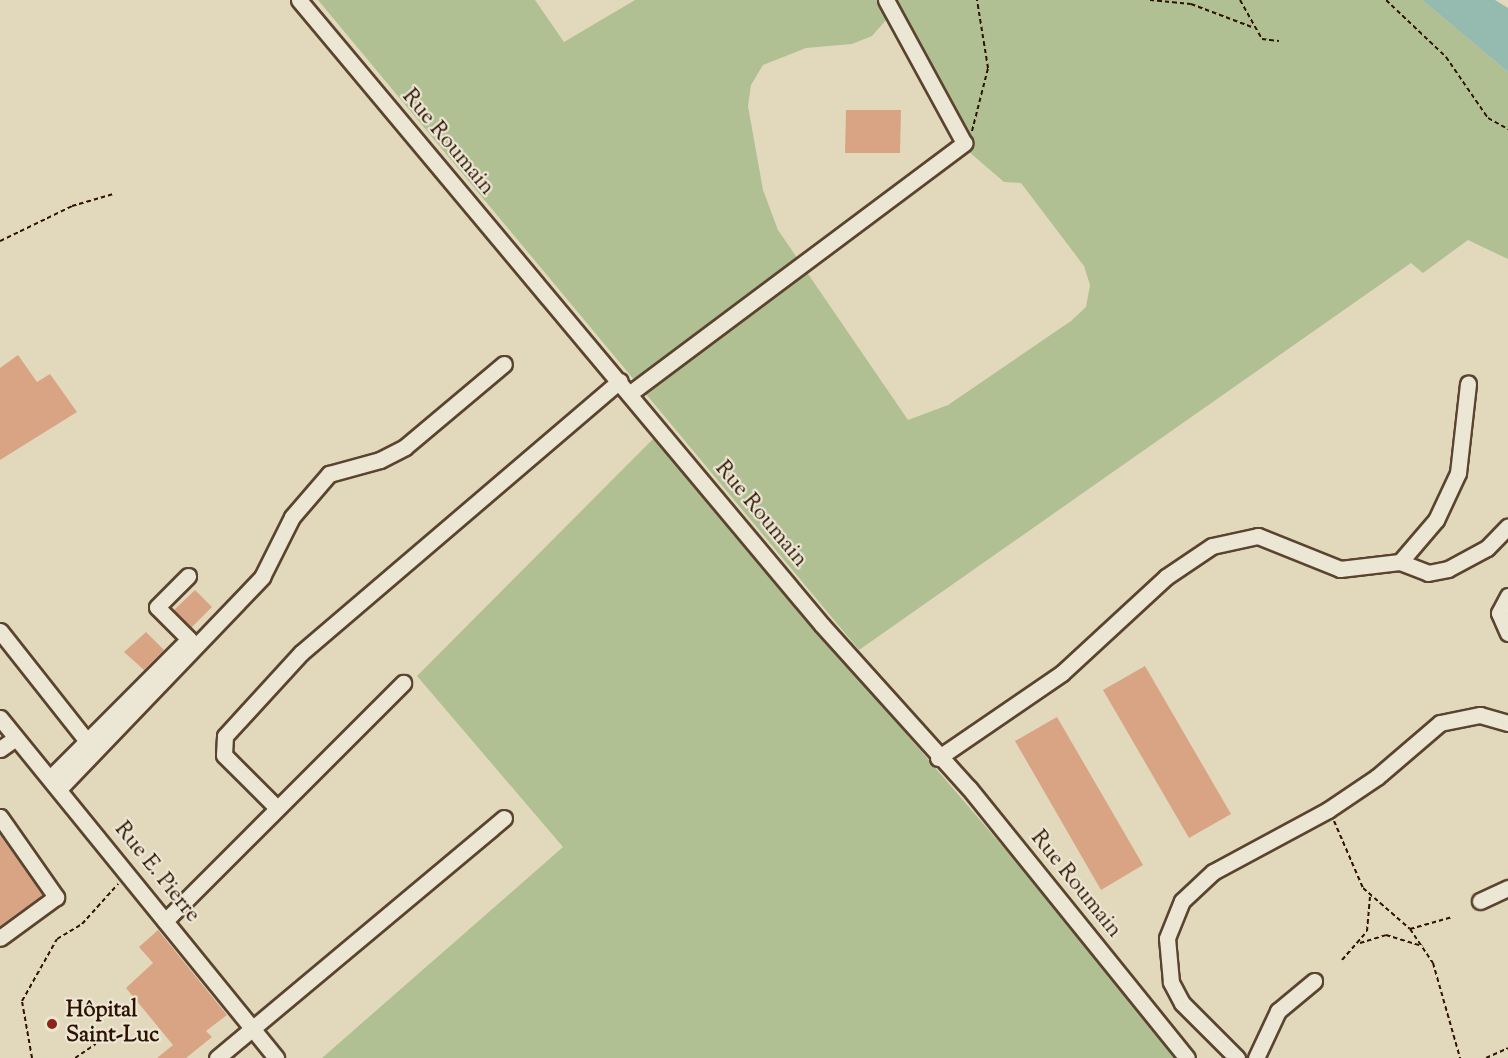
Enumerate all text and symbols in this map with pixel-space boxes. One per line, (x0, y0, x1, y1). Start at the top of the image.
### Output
street label: Rue Roumain (395, 85, 499, 201)
street label: Rue Roumain (708, 457, 812, 573)
street label: Rue E. Pierre (108, 817, 204, 929)
street label: Rue Roumain (1024, 826, 1126, 944)
place label: Hôpital Saint-Luc (66, 998, 159, 1050)
marker: Hôpital Saint-Luc (43, 1015, 61, 1033)

